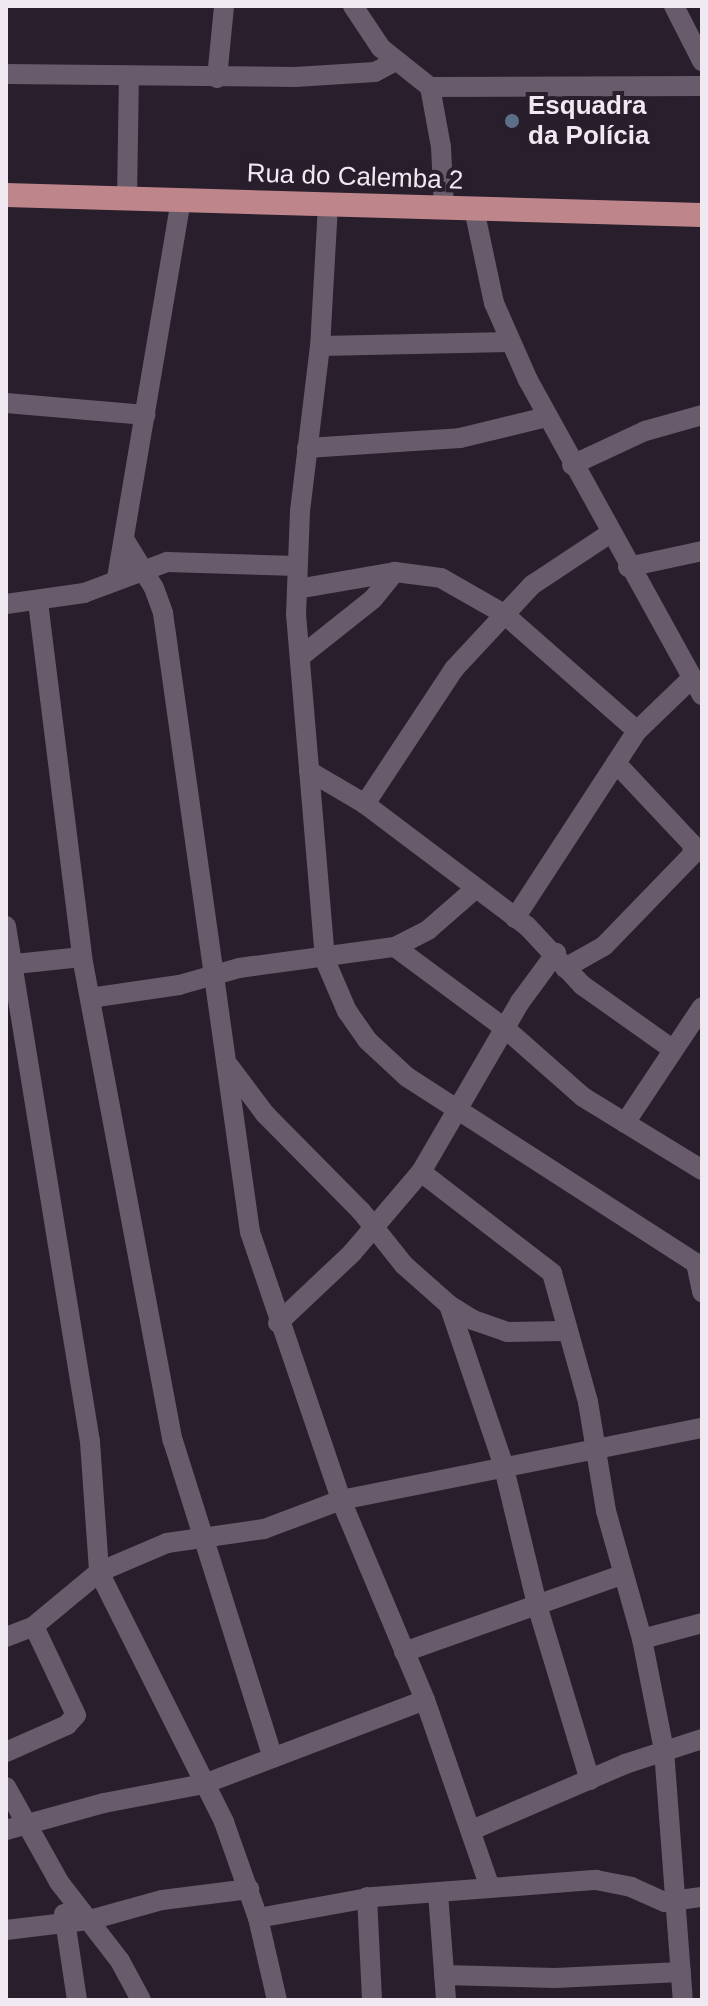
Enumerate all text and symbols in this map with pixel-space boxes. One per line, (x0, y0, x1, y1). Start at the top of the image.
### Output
place label: Esquadra da Polícia (528, 90, 649, 152)
marker: Esquadra da Polícia (503, 112, 521, 130)
street label: Rua do Calemba 2 (246, 158, 464, 196)

